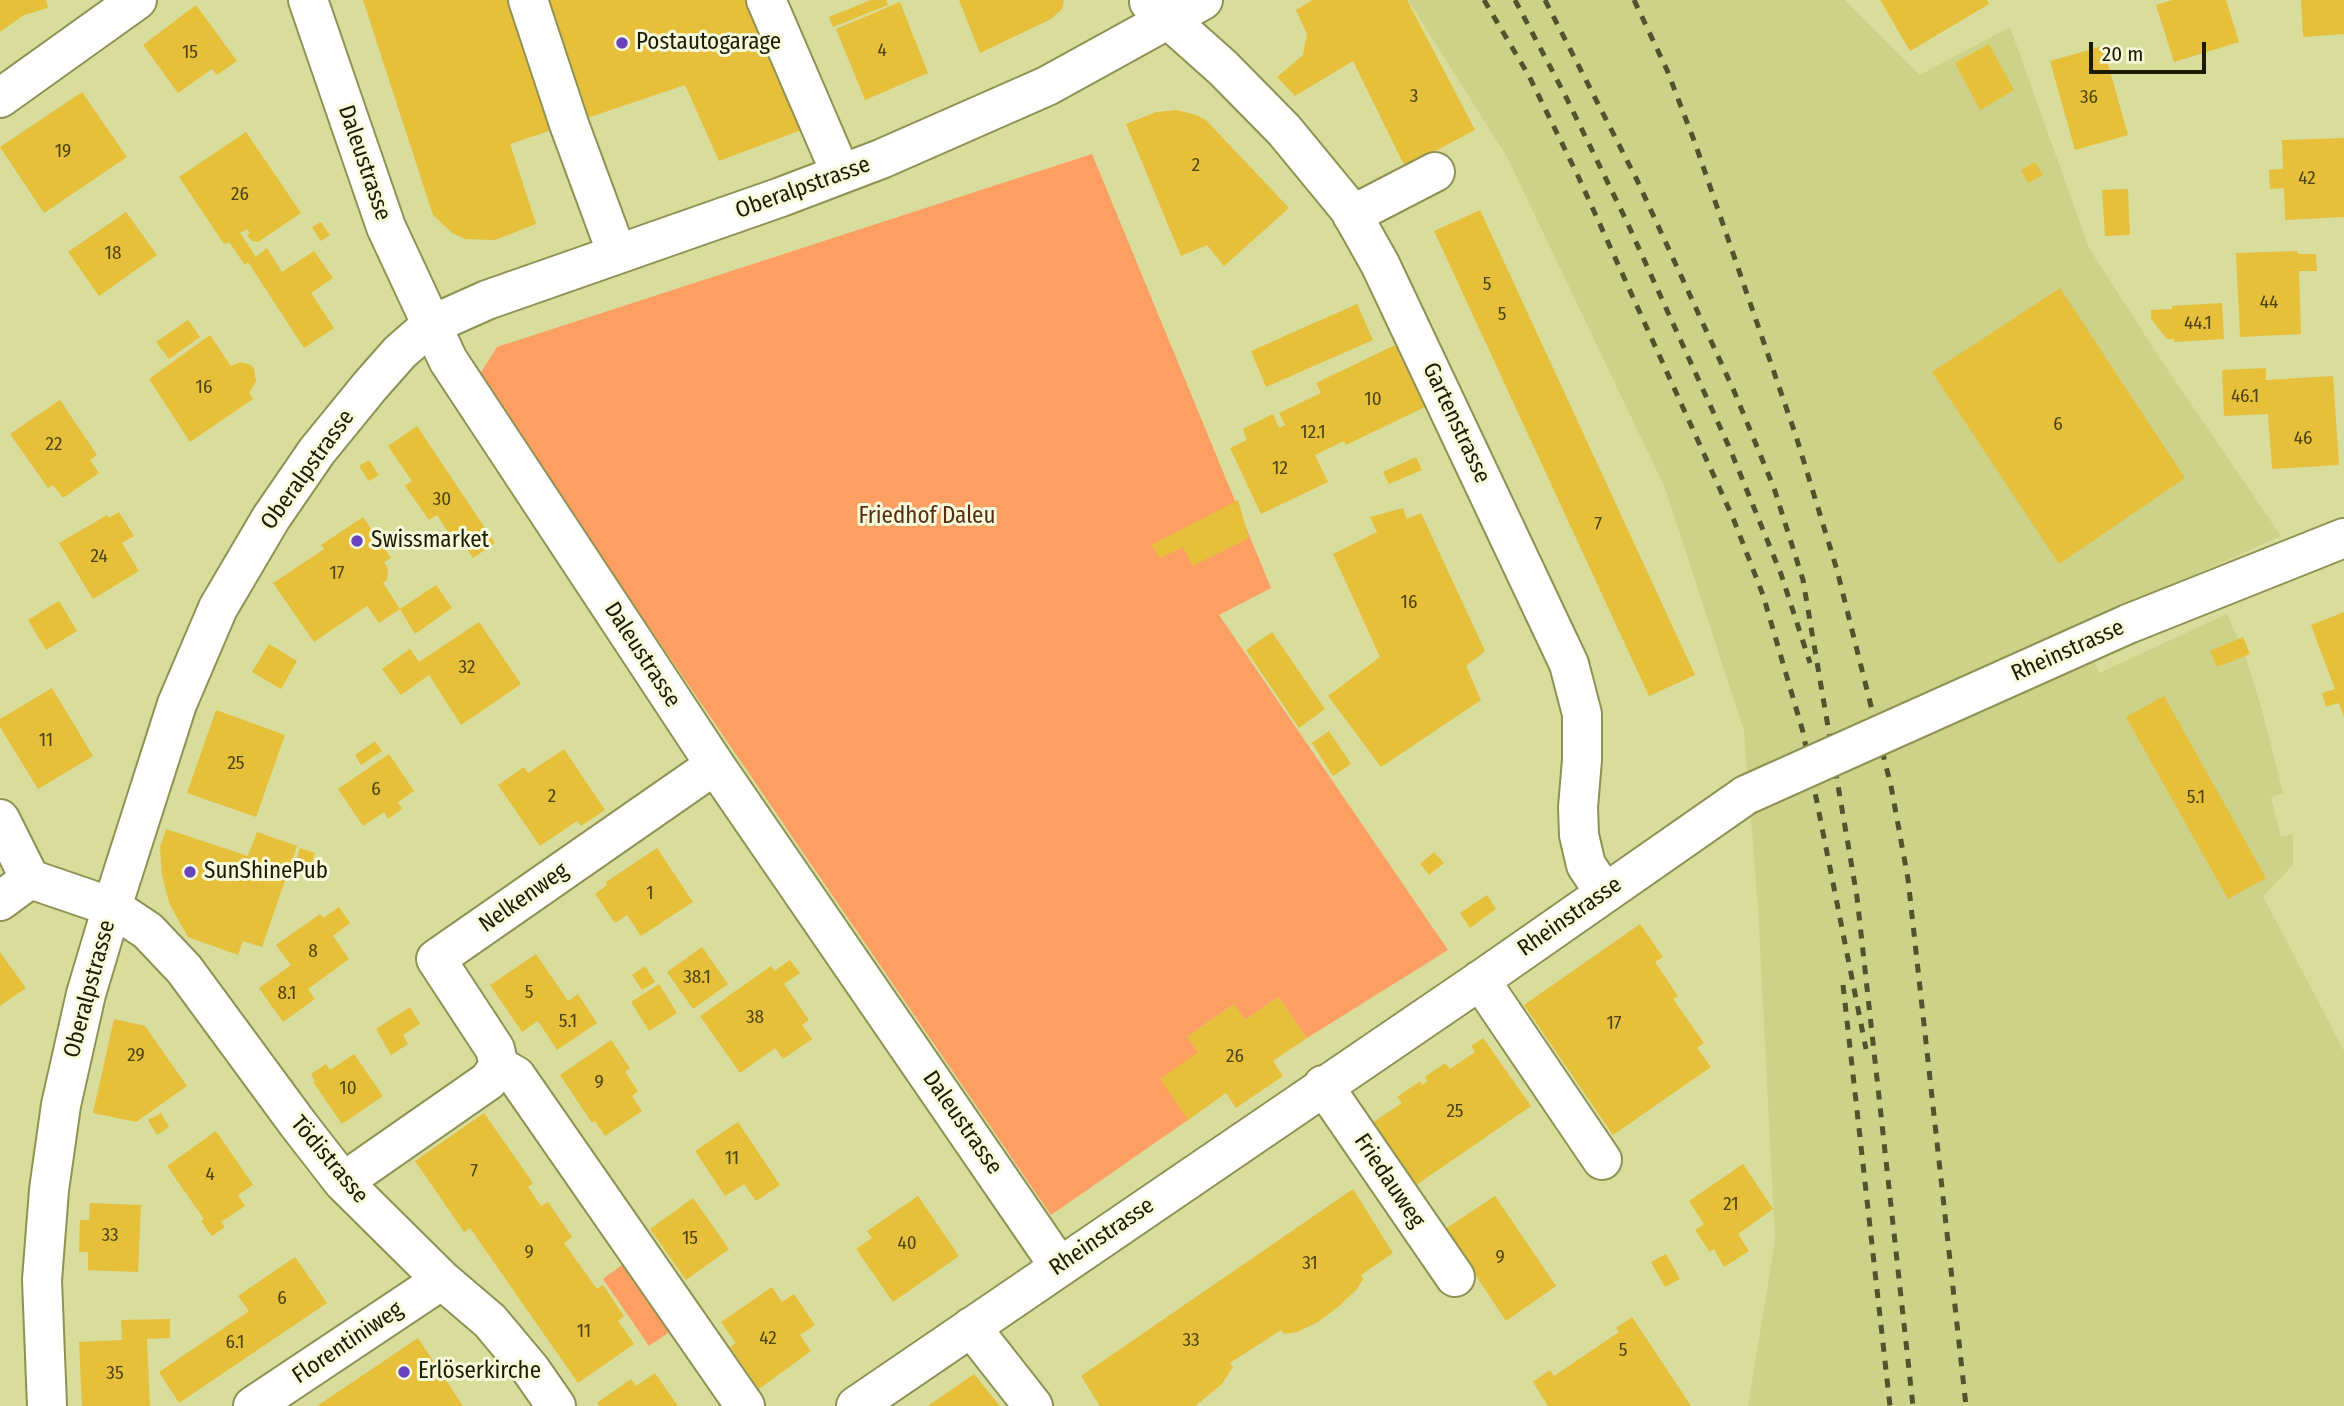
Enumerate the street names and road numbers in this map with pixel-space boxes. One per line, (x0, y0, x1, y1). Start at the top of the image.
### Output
street label: Daleustrasse (331, 102, 397, 224)
street label: Oberalpstrasse (732, 151, 874, 225)
street label: Gartenstrasse (1416, 358, 1496, 488)
street label: Oberalpstrasse (255, 405, 361, 535)
street label: Daleustrasse (598, 597, 686, 713)
street label: Rheinstrasse (2007, 614, 2129, 688)
street label: Nelkenweg (474, 857, 574, 939)
street label: Rheinstrasse (1513, 871, 1627, 963)
street label: Oberalpstrasse (58, 917, 122, 1061)
street label: Daleustrasse (916, 1066, 1008, 1180)
street label: Tödistrasse (284, 1110, 374, 1210)
street label: Friedauweg (1348, 1129, 1430, 1233)
street label: Rheinstrasse (1044, 1192, 1160, 1282)
street label: Florentiniweg (288, 1296, 408, 1390)

